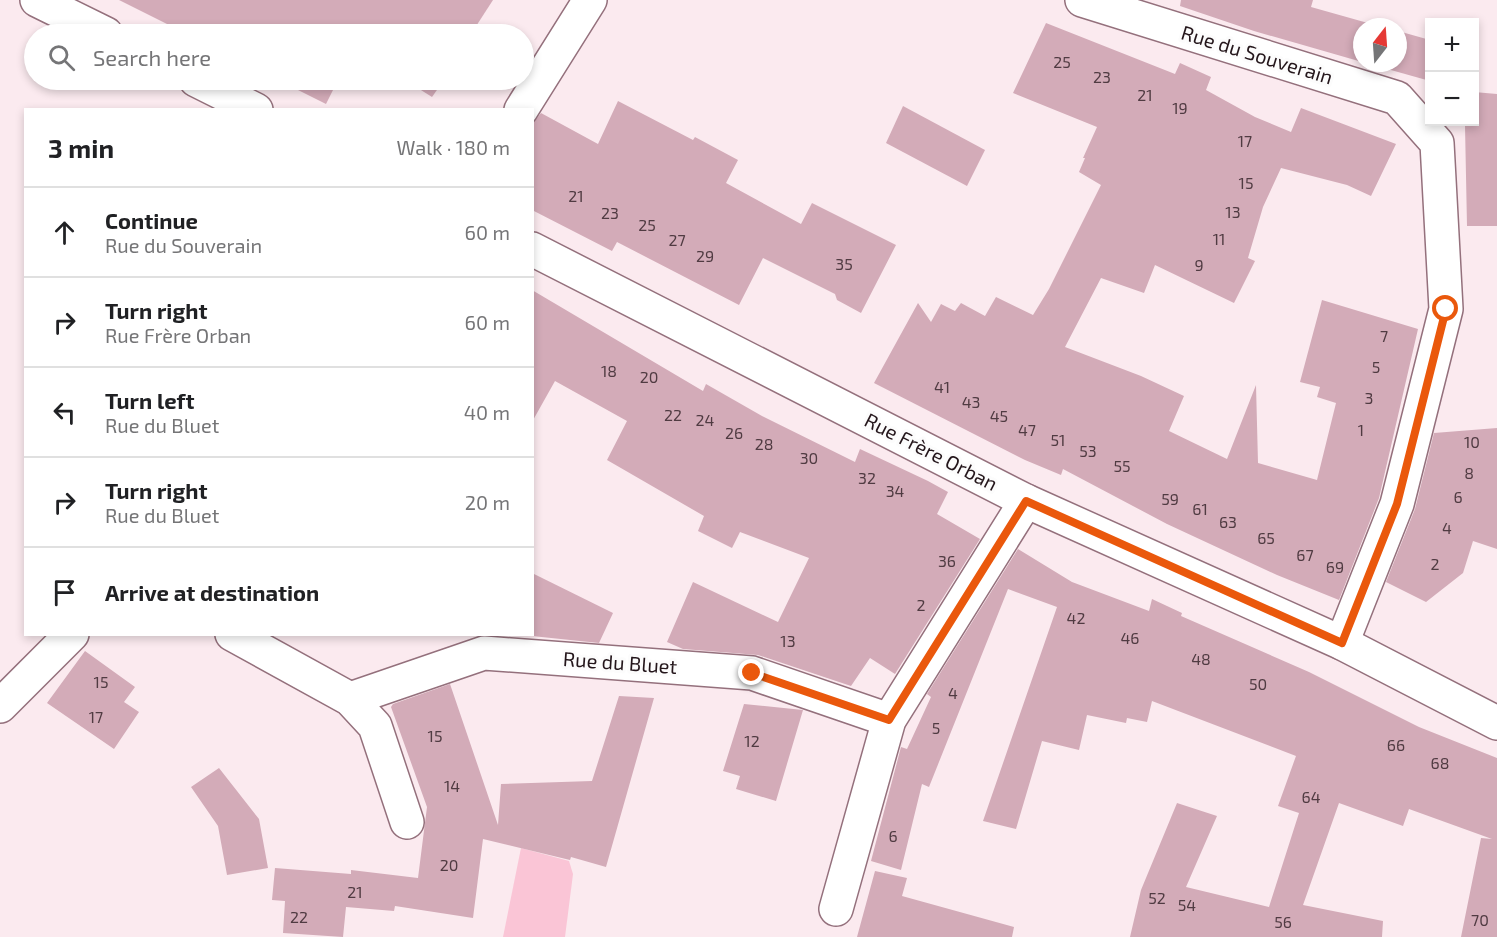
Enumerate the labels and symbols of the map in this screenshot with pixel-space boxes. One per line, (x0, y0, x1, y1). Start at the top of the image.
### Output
north arrow (1353, 18, 1407, 72)
street label: Rue du Souverain (1179, 20, 1336, 88)
house number: 25 (1053, 52, 1071, 71)
house number: 23 (1093, 67, 1111, 86)
house number: 21 (1137, 85, 1153, 104)
house number: 19 (1172, 98, 1188, 117)
house number: 17 (1238, 131, 1252, 150)
house number: 15 (1239, 173, 1253, 192)
house number: 21 (568, 186, 584, 205)
house number: 13 (1225, 202, 1241, 221)
house number: 23 (601, 203, 619, 222)
house number: 25 (638, 215, 656, 234)
house number: 11 (1213, 229, 1225, 248)
house number: 27 (668, 230, 686, 249)
house number: 29 (696, 246, 714, 265)
house number: 35 (835, 254, 853, 273)
house number: 9 (1194, 255, 1204, 274)
route start (1432, 295, 1458, 321)
house number: 7 (1380, 326, 1388, 345)
house number: 5 (1372, 357, 1380, 376)
house number: 18 (601, 361, 617, 380)
house number: 20 (640, 367, 658, 386)
house number: 41 (934, 377, 950, 396)
house number: 3 (1365, 388, 1373, 407)
house number: 43 (962, 392, 980, 411)
house number: 22 (664, 405, 682, 424)
house number: 45 (990, 406, 1008, 425)
street label: Rue Frère Orban (861, 407, 1002, 495)
house number: 24 (696, 410, 715, 429)
house number: 47 (1018, 420, 1036, 439)
house number: 1 (1358, 420, 1364, 439)
house number: 26 (725, 423, 743, 442)
house number: 51 (1051, 430, 1065, 449)
house number: 10 (1464, 432, 1480, 451)
house number: 28 (755, 434, 773, 453)
house number: 53 (1079, 441, 1097, 460)
house number: 30 (800, 448, 818, 467)
house number: 55 (1113, 456, 1131, 475)
house number: 8 (1464, 463, 1474, 482)
house number: 32 (858, 468, 876, 487)
house number: 34 (886, 481, 905, 500)
house number: 6 (1453, 487, 1463, 506)
house number: 59 (1161, 489, 1179, 508)
house number: 61 (1192, 499, 1208, 518)
house number: 63 (1219, 512, 1237, 531)
house number: 4 (1442, 518, 1452, 537)
house number: 65 (1257, 528, 1275, 547)
house number: 67 (1296, 545, 1314, 564)
house number: 36 (938, 551, 956, 570)
house number: 2 (1431, 554, 1440, 573)
house number: 69 (1326, 557, 1344, 576)
house number: 2 (917, 595, 926, 614)
house number: 42 (1067, 608, 1085, 627)
house number: 46 (1121, 628, 1140, 647)
house number: 13 (780, 631, 796, 650)
street label: Rue du Bluet (562, 646, 678, 678)
house number: 48 (1191, 649, 1211, 668)
route end (738, 659, 764, 685)
house number: 15 (94, 672, 108, 691)
house number: 50 (1249, 674, 1267, 693)
house number: 4 (948, 683, 958, 702)
house number: 17 (89, 707, 103, 726)
house number: 5 (932, 718, 940, 737)
house number: 15 (428, 726, 442, 745)
house number: 12 (744, 731, 760, 750)
house number: 66 (1387, 735, 1405, 754)
house number: 68 (1431, 753, 1449, 772)
house number: 14 (444, 776, 460, 795)
house number: 64 (1302, 787, 1321, 806)
house number: 6 (888, 826, 898, 845)
house number: 20 (440, 855, 458, 874)
house number: 21 (347, 882, 363, 901)
house number: 52 (1148, 888, 1166, 907)
house number: 54 (1178, 895, 1196, 914)
house number: 22 (290, 907, 308, 926)
house number: 70 (1471, 910, 1489, 929)
house number: 56 (1274, 912, 1292, 931)

